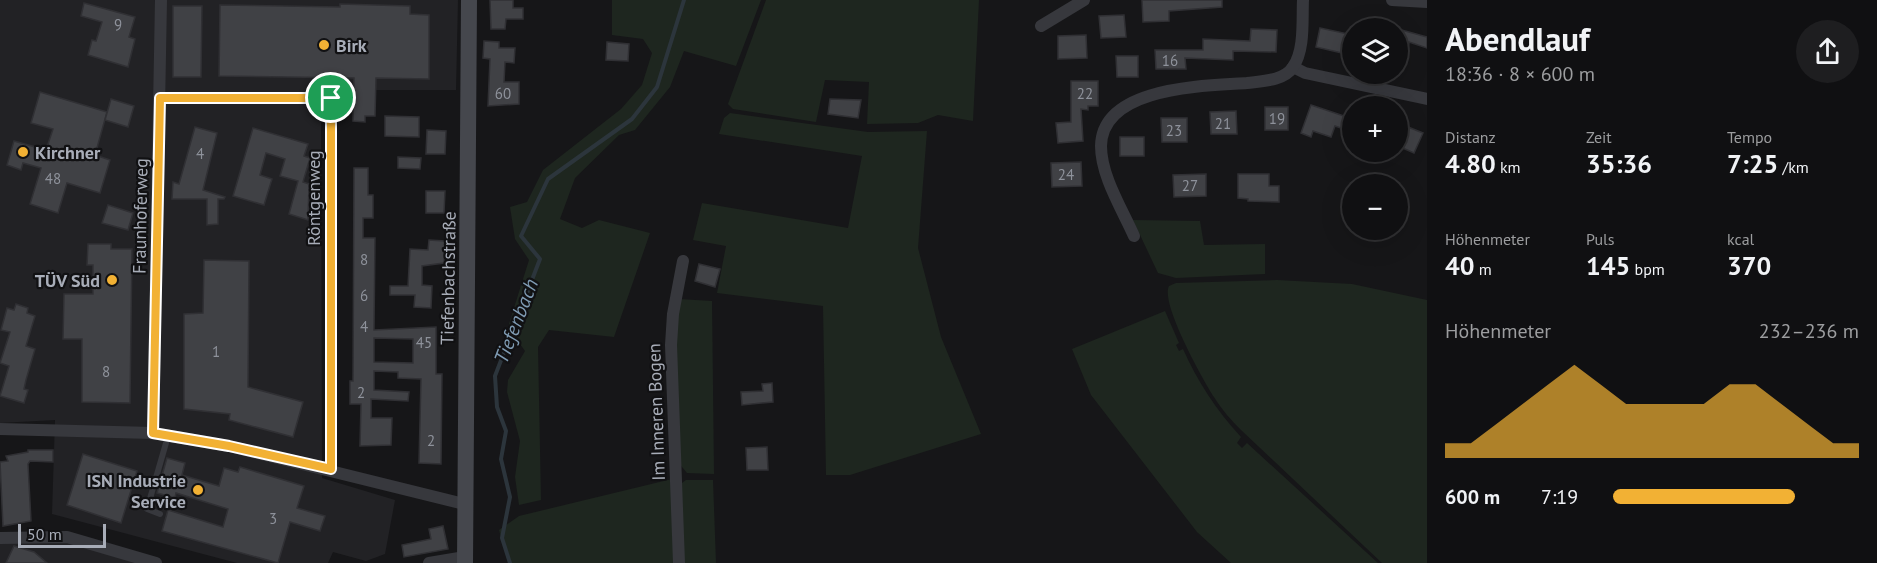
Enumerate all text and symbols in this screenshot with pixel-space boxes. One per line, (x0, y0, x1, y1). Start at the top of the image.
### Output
house number: 9 (114, 15, 122, 34)
text: Abendlauf (1445, 17, 1590, 60)
map controls (1342, 18, 1408, 240)
button: layers (1342, 18, 1408, 84)
button: share (1796, 20, 1859, 83)
place label: Birk (336, 34, 367, 57)
marker: Birk (317, 38, 331, 52)
house number: 16 (1162, 51, 1178, 70)
text: 18:36 · 8 × 600 m (1445, 61, 1595, 87)
pin (305, 72, 356, 123)
icon: arrive (314, 81, 347, 114)
house number: 60 (495, 84, 511, 103)
house number: 22 (1077, 84, 1093, 103)
button: + (1342, 96, 1408, 162)
house number: 19 (1269, 109, 1285, 128)
house number: 21 (1215, 114, 1231, 133)
house number: 23 (1166, 121, 1182, 140)
text: Distanz (1445, 127, 1496, 147)
text: Zeit (1586, 127, 1612, 147)
text: Tempo (1727, 127, 1772, 147)
place label: Kirchner (35, 141, 101, 164)
house number: 4 (196, 144, 204, 163)
marker: Kirchner (16, 145, 30, 159)
text: 4.80 (1445, 147, 1496, 180)
text: 35:36 (1586, 147, 1652, 180)
text: 7:25 (1727, 147, 1778, 180)
street label: Röntgenweg (302, 150, 325, 246)
text: km (1496, 157, 1521, 177)
text: /km (1778, 157, 1809, 177)
street label: Fraunhoferweg (127, 158, 153, 274)
house number: 24 (1058, 165, 1074, 184)
house number: 48 (45, 169, 61, 188)
button: − (1342, 174, 1408, 240)
house number: 27 (1182, 176, 1198, 195)
street label: Tiefenbachstraße (435, 211, 461, 345)
text: Höhenmeter (1445, 229, 1530, 249)
text: Puls (1586, 229, 1614, 249)
text: kcal (1727, 229, 1754, 249)
text: 40 (1445, 249, 1474, 282)
text: 145 (1586, 249, 1630, 282)
text: 370 (1727, 249, 1771, 282)
house number: 8 (360, 250, 368, 269)
text: m (1474, 259, 1492, 279)
text: bpm (1630, 259, 1665, 279)
place label: TÜV Süd (35, 269, 100, 292)
marker: TÜV Süd (105, 273, 119, 287)
water label: Tiefenbach (488, 275, 544, 367)
house number: 6 (360, 286, 368, 305)
house number: 4 (360, 317, 368, 336)
text: Höhenmeter (1445, 318, 1551, 344)
text: 232–236 m (1759, 318, 1859, 344)
house number: 45 (416, 333, 432, 352)
house number: 1 (212, 342, 220, 361)
street label: Im Inneren Bogen (642, 343, 670, 481)
house number: 8 (102, 362, 110, 381)
house number: 2 (357, 383, 365, 402)
house number: 2 (427, 431, 435, 450)
place label: ISN Industrie Service (86, 469, 186, 513)
marker: ISN Industrie Service (191, 483, 205, 497)
text: 600 m (1445, 484, 1500, 510)
text: 7:19 (1541, 484, 1578, 510)
house number: 3 (269, 509, 277, 528)
scale bar (18, 521, 106, 548)
text: 50 m (27, 524, 62, 544)

